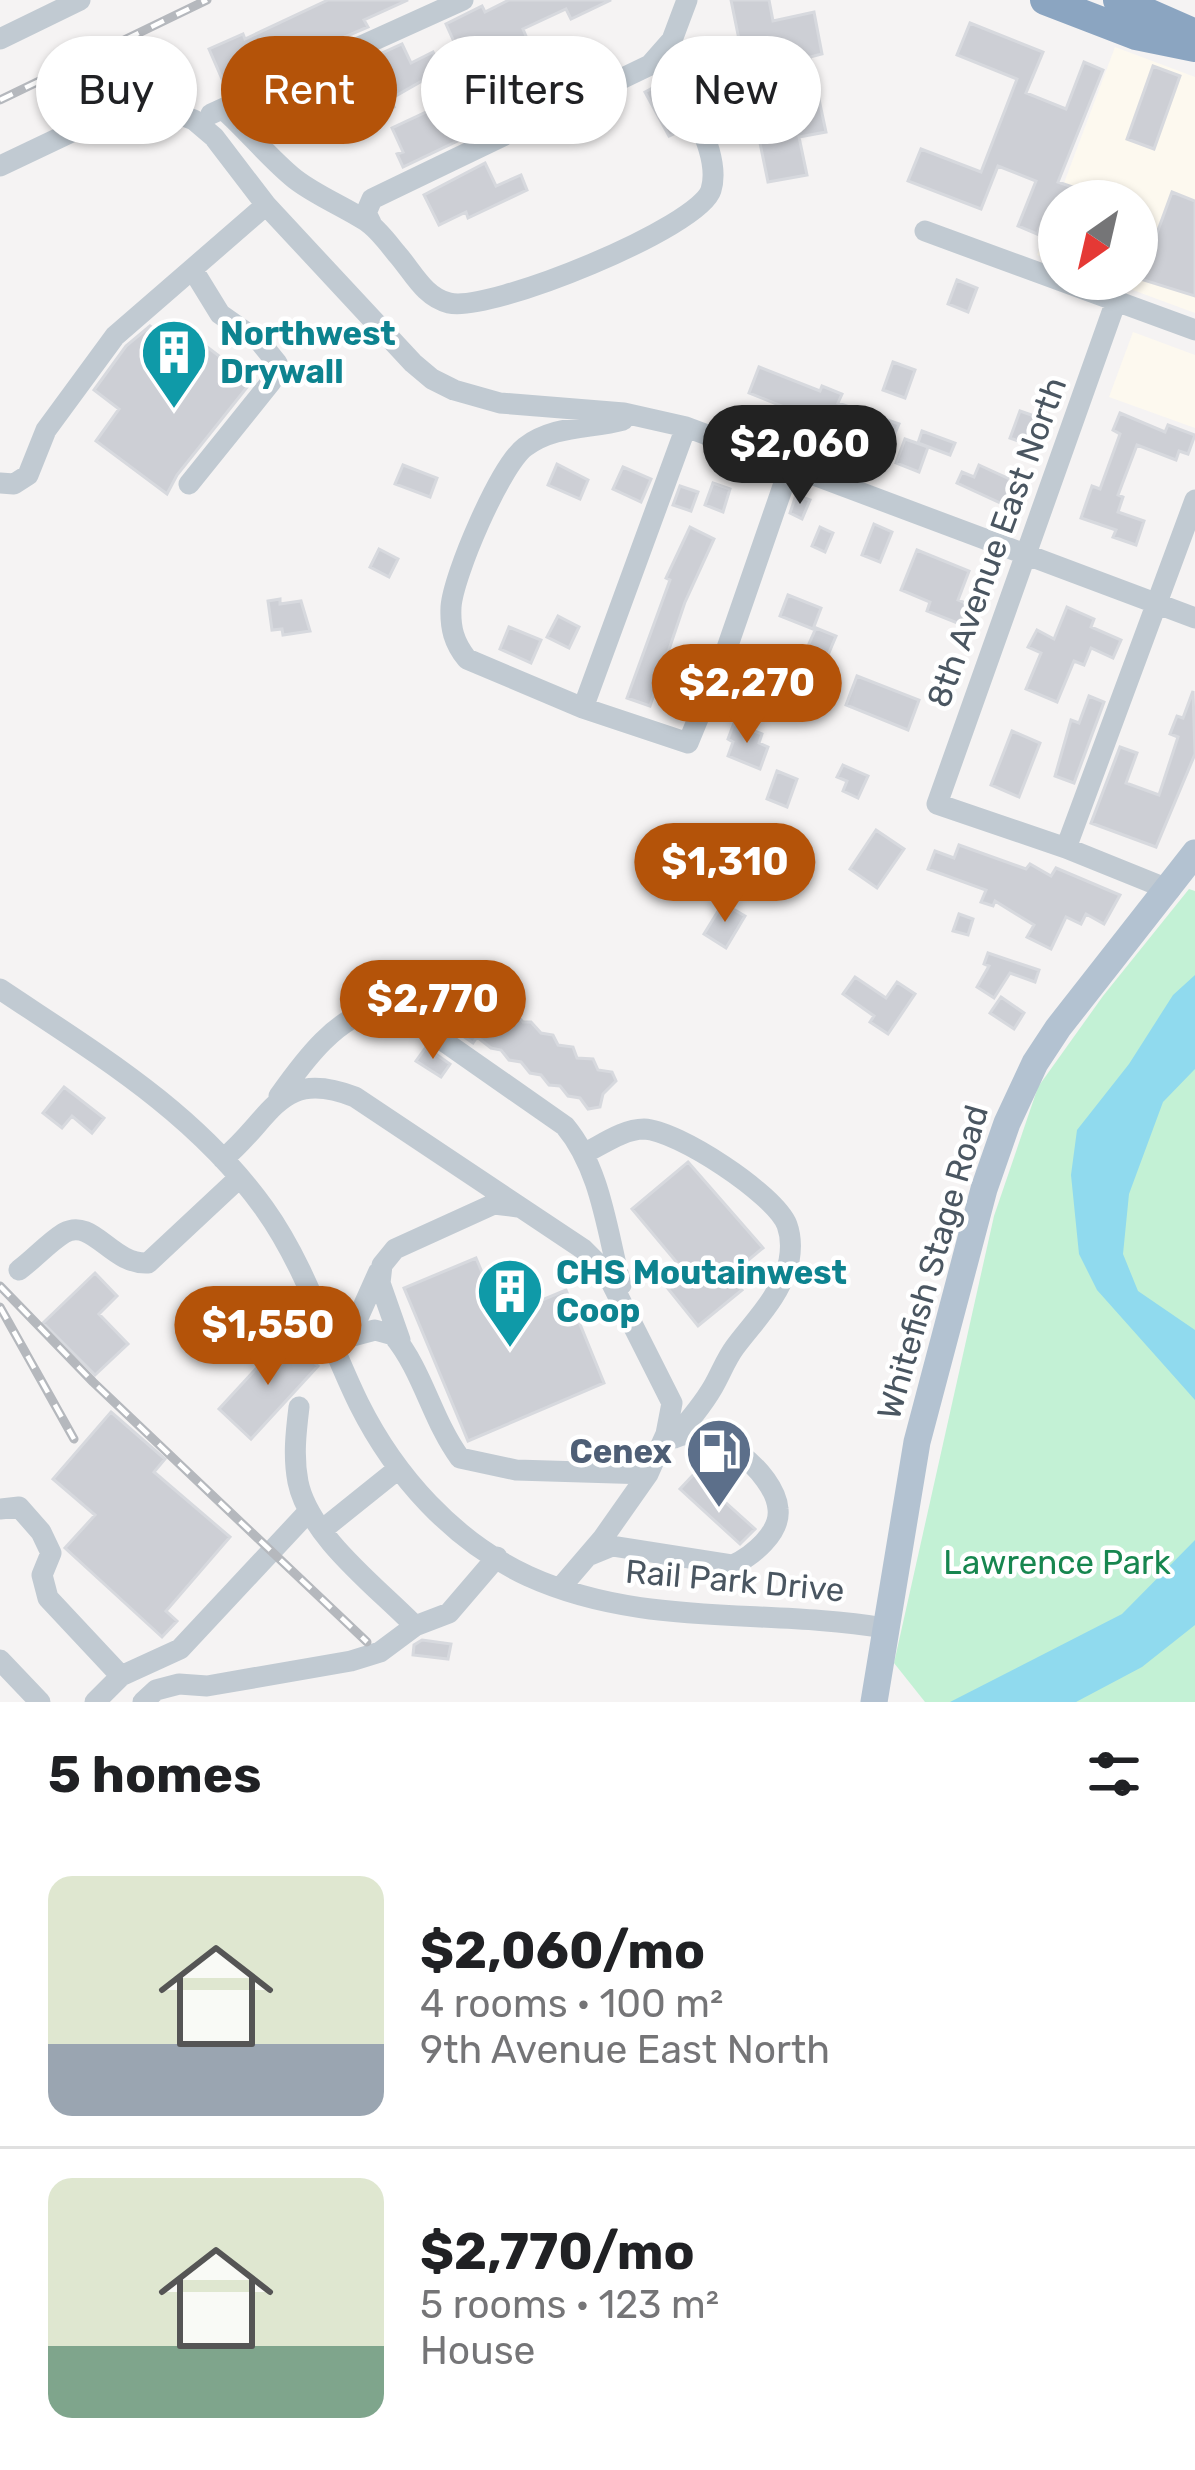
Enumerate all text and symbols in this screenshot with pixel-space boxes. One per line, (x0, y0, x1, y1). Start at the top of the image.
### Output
chip: Buy (36, 36, 197, 144)
chip: Rent (221, 36, 397, 144)
chip: Filters (421, 36, 627, 144)
chip: New (651, 36, 821, 144)
north arrow (1038, 180, 1158, 300)
map controls (1038, 180, 1158, 300)
place label: Northwest Drywall (220, 314, 396, 391)
building icon: Northwest Drywall (139, 317, 209, 411)
street label: 8th Avenue East North (919, 372, 1074, 712)
pin: $2,060 (702, 405, 898, 507)
text: $2,060 (730, 421, 870, 467)
pin: $2,270 (649, 644, 845, 746)
text: $2,270 (679, 660, 815, 706)
pin: $1,310 (627, 823, 823, 925)
text: $1,310 (661, 839, 789, 885)
pin: $2,770 (335, 960, 531, 1062)
text: $2,770 (367, 976, 499, 1022)
street label: Whitefish Stage Road (869, 1101, 996, 1424)
place label: CHS Moutainwest Coop (556, 1253, 847, 1330)
building icon: CHS Moutainwest Coop (475, 1256, 545, 1350)
pin: $1,550 (170, 1286, 366, 1388)
text: $1,550 (201, 1302, 335, 1348)
fuel station icon: Cenex (684, 1416, 754, 1510)
place label: Cenex (570, 1432, 672, 1471)
park label: Lawrence Park (943, 1543, 1171, 1582)
street label: Rail Park Drive (624, 1551, 846, 1610)
icon: filters (1081, 1741, 1147, 1807)
text: 5 homes (48, 1744, 261, 1805)
text: $2,060/mo (420, 1920, 705, 1981)
icon: home (144, 1924, 288, 2068)
text: 4 rooms · 100 m² (420, 1981, 723, 2027)
text: 9th Avenue East North (420, 2027, 830, 2073)
text: $2,770/mo (420, 2221, 695, 2282)
icon: home (144, 2226, 288, 2370)
text: 5 rooms · 123 m² (420, 2282, 719, 2328)
text: House (420, 2328, 535, 2374)

